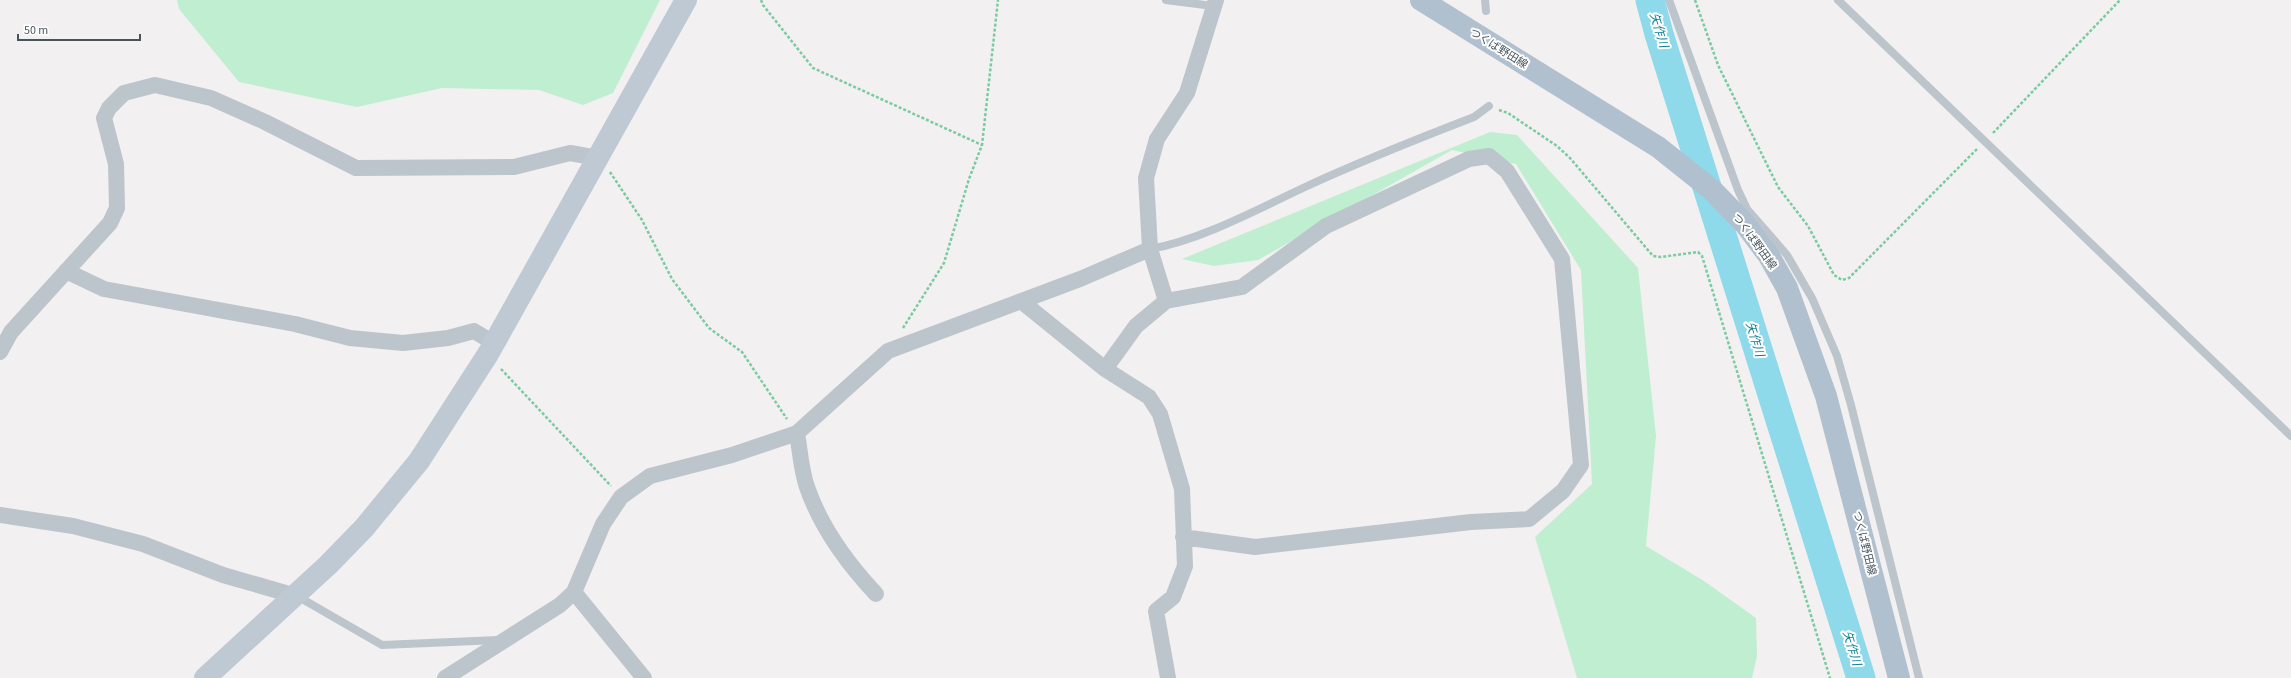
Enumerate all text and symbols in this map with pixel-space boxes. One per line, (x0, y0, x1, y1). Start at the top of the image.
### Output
water label: 矢作川 (1645, 10, 1672, 52)
scale bar (18, 16, 140, 42)
text: 50 m (24, 22, 48, 39)
street label: つくば野田線 (1467, 25, 1531, 72)
street label: つくば野田線 (1729, 210, 1780, 272)
water label: 矢作川 (1741, 319, 1768, 361)
street label: つくば野田線 (1849, 509, 1880, 577)
water label: 矢作川 (1838, 628, 1865, 670)

